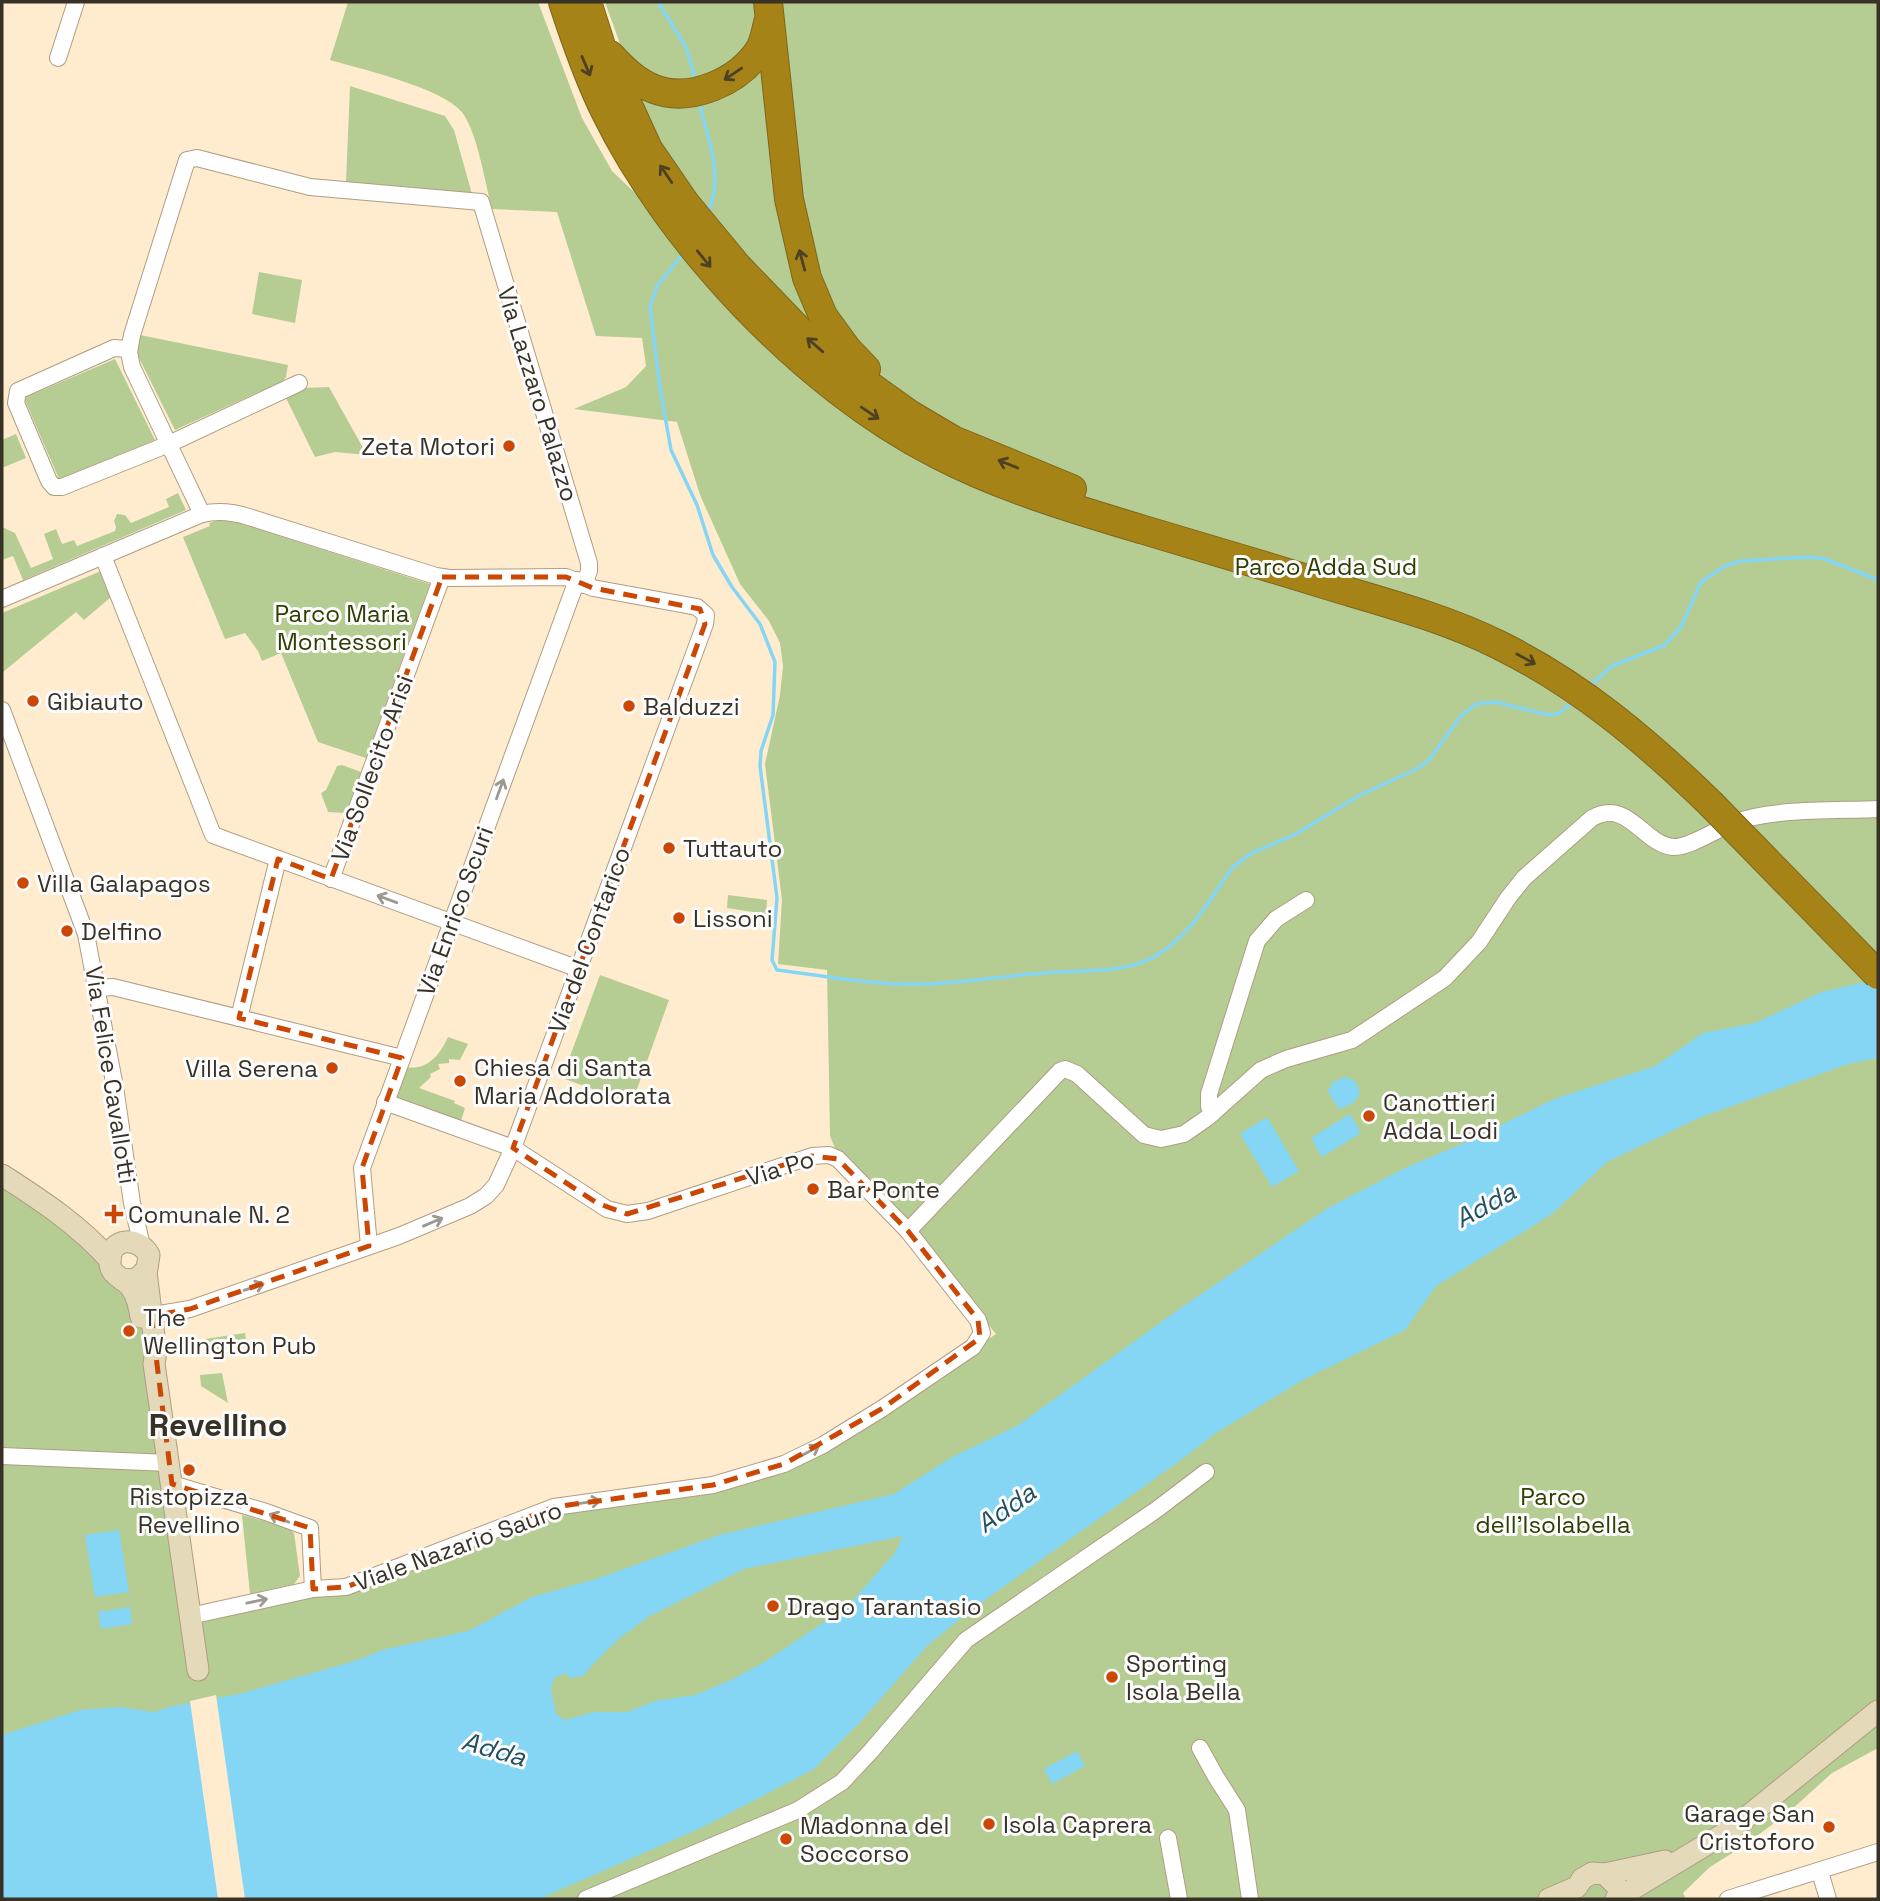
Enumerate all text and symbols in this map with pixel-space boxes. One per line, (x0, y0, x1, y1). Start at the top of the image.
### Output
one-way arrow (580, 55, 593, 76)
one-way arrow (724, 67, 743, 81)
one-way arrow (658, 165, 673, 184)
one-way arrow (696, 249, 712, 267)
one-way arrow (795, 249, 808, 271)
street label: Via Lazzaro Palazzo (491, 283, 585, 505)
one-way arrow (806, 337, 824, 353)
one-way arrow (860, 406, 880, 420)
place label: Zeta Motori (361, 431, 495, 462)
marker: Zeta Motori (501, 438, 517, 454)
one-way arrow (998, 456, 1020, 469)
park label: Parco Adda Sud (1235, 551, 1417, 582)
park label: Parco Maria Montessori (274, 598, 410, 657)
one-way arrow (1515, 653, 1535, 667)
street label: Via Sollecito Arisi (324, 670, 420, 866)
place label: Gibiauto (47, 686, 144, 717)
place label: Balduzzi (643, 691, 740, 722)
marker: Gibiauto (25, 693, 41, 709)
marker: Balduzzi (621, 698, 637, 714)
one-way arrow (495, 779, 507, 801)
street label: Via Enrico Scuri (410, 822, 500, 1000)
place label: Tuttauto (683, 833, 782, 864)
marker: Tuttauto (661, 840, 677, 856)
street label: Via del Contarico (541, 843, 637, 1037)
place label: Villa Galapagos (37, 868, 211, 899)
marker: Villa Galapagos (15, 875, 31, 891)
one-way arrow (377, 892, 399, 904)
place label: Lissoni (693, 903, 773, 934)
marker: Lissoni (671, 910, 687, 926)
place label: Delfino (81, 916, 162, 947)
marker: Delfino (59, 923, 75, 939)
street label: Via Felice Cavallotti (78, 964, 144, 1186)
place label: Chiesa di Santa Maria Addolorata (474, 1052, 671, 1111)
place label: Villa Serena (185, 1053, 318, 1084)
marker: Villa Serena (324, 1060, 340, 1076)
marker: Chiesa di Santa Maria Addolorata (452, 1073, 468, 1089)
place label: Canottieri Adda Lodi (1383, 1087, 1498, 1146)
marker: Canottieri Adda Lodi (1361, 1108, 1377, 1124)
street label: Via Po (742, 1143, 818, 1193)
place label: Bar Ponte (827, 1174, 940, 1205)
water label: Adda (1448, 1174, 1523, 1236)
marker: Bar Ponte (805, 1181, 821, 1197)
place label: Comunale N. 2 (128, 1199, 290, 1230)
marker: Comunale N. 2 (106, 1206, 122, 1222)
one-way arrow (422, 1215, 443, 1228)
one-way arrow (243, 1280, 265, 1293)
place label: The Wellington Pub (143, 1302, 317, 1361)
marker: The Wellington Pub (121, 1323, 137, 1339)
district label: Revellino (149, 1405, 287, 1445)
one-way arrow (799, 1444, 820, 1457)
marker: Ristopizza Revellino (181, 1462, 197, 1478)
water label: Adda (970, 1475, 1043, 1541)
place label: Ristopizza Revellino (130, 1481, 249, 1540)
park label: Parco dell'Isolabella (1475, 1481, 1631, 1540)
street label: Viale Nazario Sauro (350, 1494, 566, 1598)
one-way arrow (578, 1495, 601, 1508)
one-way arrow (269, 1511, 291, 1524)
place label: Drago Tarantasio (787, 1591, 981, 1622)
one-way arrow (245, 1593, 268, 1607)
marker: Drago Tarantasio (765, 1598, 781, 1614)
place label: Sporting Isola Bella (1126, 1648, 1241, 1707)
marker: Sporting Isola Bella (1104, 1669, 1120, 1685)
water label: Adda (458, 1724, 531, 1775)
place label: Garage San Cristoforo (1684, 1798, 1815, 1857)
place label: Isola Caprera (1003, 1809, 1152, 1840)
place label: Madonna del Soccorso (800, 1810, 949, 1869)
marker: Isola Caprera (981, 1816, 997, 1832)
marker: Garage San Cristoforo (1821, 1819, 1837, 1835)
marker: Madonna del Soccorso (778, 1831, 794, 1847)

